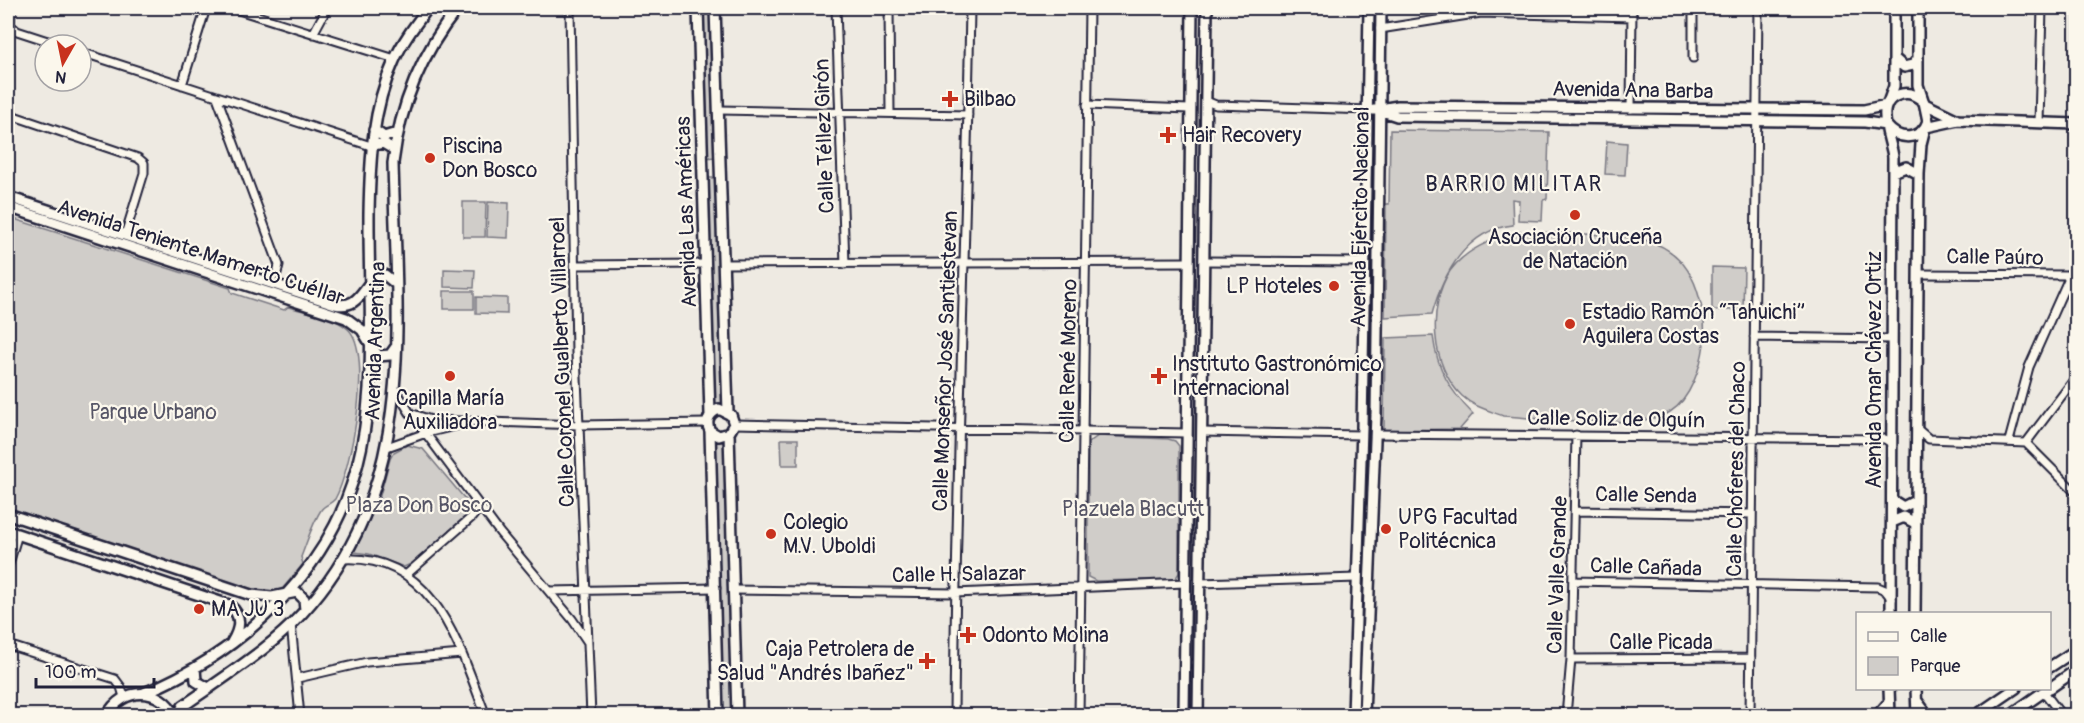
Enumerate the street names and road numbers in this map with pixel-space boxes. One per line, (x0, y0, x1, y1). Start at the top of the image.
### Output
street label: Calle Téllez Girón (808, 58, 841, 214)
street label: Avenida Ana Barba (1552, 76, 1714, 105)
street label: Avenida Ejército Nacional (1345, 106, 1376, 328)
street label: Avenida Las Américas (670, 115, 703, 308)
street label: Avenida Teniente Mamerto Cuéllar (54, 193, 348, 312)
street label: Calle Monseñor José Santiestevan (927, 210, 964, 512)
street label: Calle Coronel Gualberto Villarroel (544, 216, 581, 508)
street label: Calle Paúro (1946, 243, 2044, 272)
street label: Avenida Omar Chávez Ortiz (1861, 251, 1888, 489)
street label: Avenida Argentina (359, 261, 392, 421)
street label: Calle René Moreno (1054, 279, 1083, 443)
street label: Calle Choferes del Chaco (1721, 361, 1752, 577)
street label: Calle Soliz de Olguín (1527, 404, 1705, 435)
street label: Calle Senda (1595, 481, 1697, 510)
street label: Calle Valle Grande (1541, 495, 1574, 655)
street label: Calle Cañada (1589, 552, 1703, 583)
street label: Calle H. Salazar (892, 560, 1027, 589)
street label: Calle Picada (1609, 629, 1713, 656)

